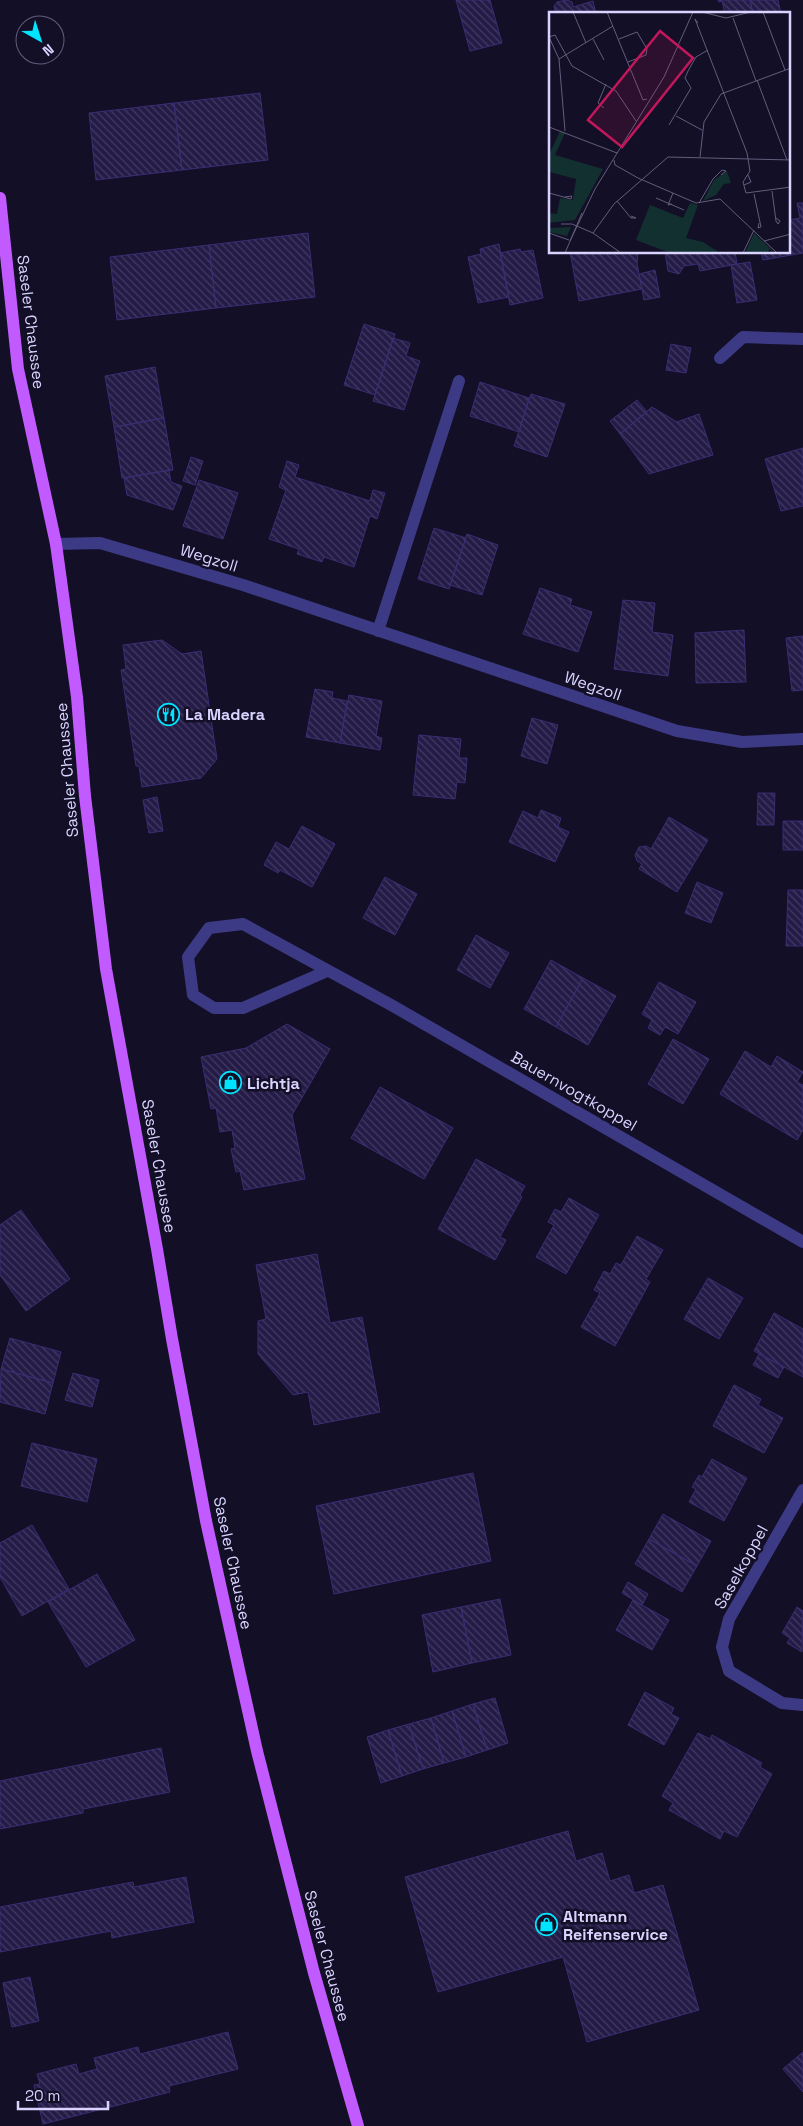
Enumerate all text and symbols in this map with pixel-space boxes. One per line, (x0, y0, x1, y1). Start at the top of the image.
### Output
inset map (549, 12, 790, 254)
north arrow (15, 15, 65, 65)
text: N (39, 40, 57, 60)
street label: Saseler Chaussee (12, 254, 50, 390)
street label: Wegzoll (178, 539, 240, 577)
street label: Wegzoll (562, 666, 624, 706)
street label: Saseler Chaussee (51, 702, 83, 838)
restaurant icon: La Madera (157, 702, 181, 726)
place label: La Madera (185, 704, 265, 725)
street label: Bauernvogtkoppel (507, 1046, 641, 1136)
shop icon: Lichtja (219, 1071, 243, 1095)
place label: Lichtja (247, 1073, 300, 1094)
street label: Saseler Chaussee (137, 1098, 181, 1234)
street label: Saseler Chaussee (209, 1495, 257, 1631)
street label: Saselkoppel (709, 1521, 773, 1613)
street label: Saseler Chaussee (299, 1888, 355, 2024)
place label: Altmann Reifenservice (563, 1906, 668, 1945)
shop icon: Altmann Reifenservice (535, 1913, 559, 1937)
scale bar (18, 2078, 108, 2110)
text: 20 m (25, 2086, 60, 2105)

